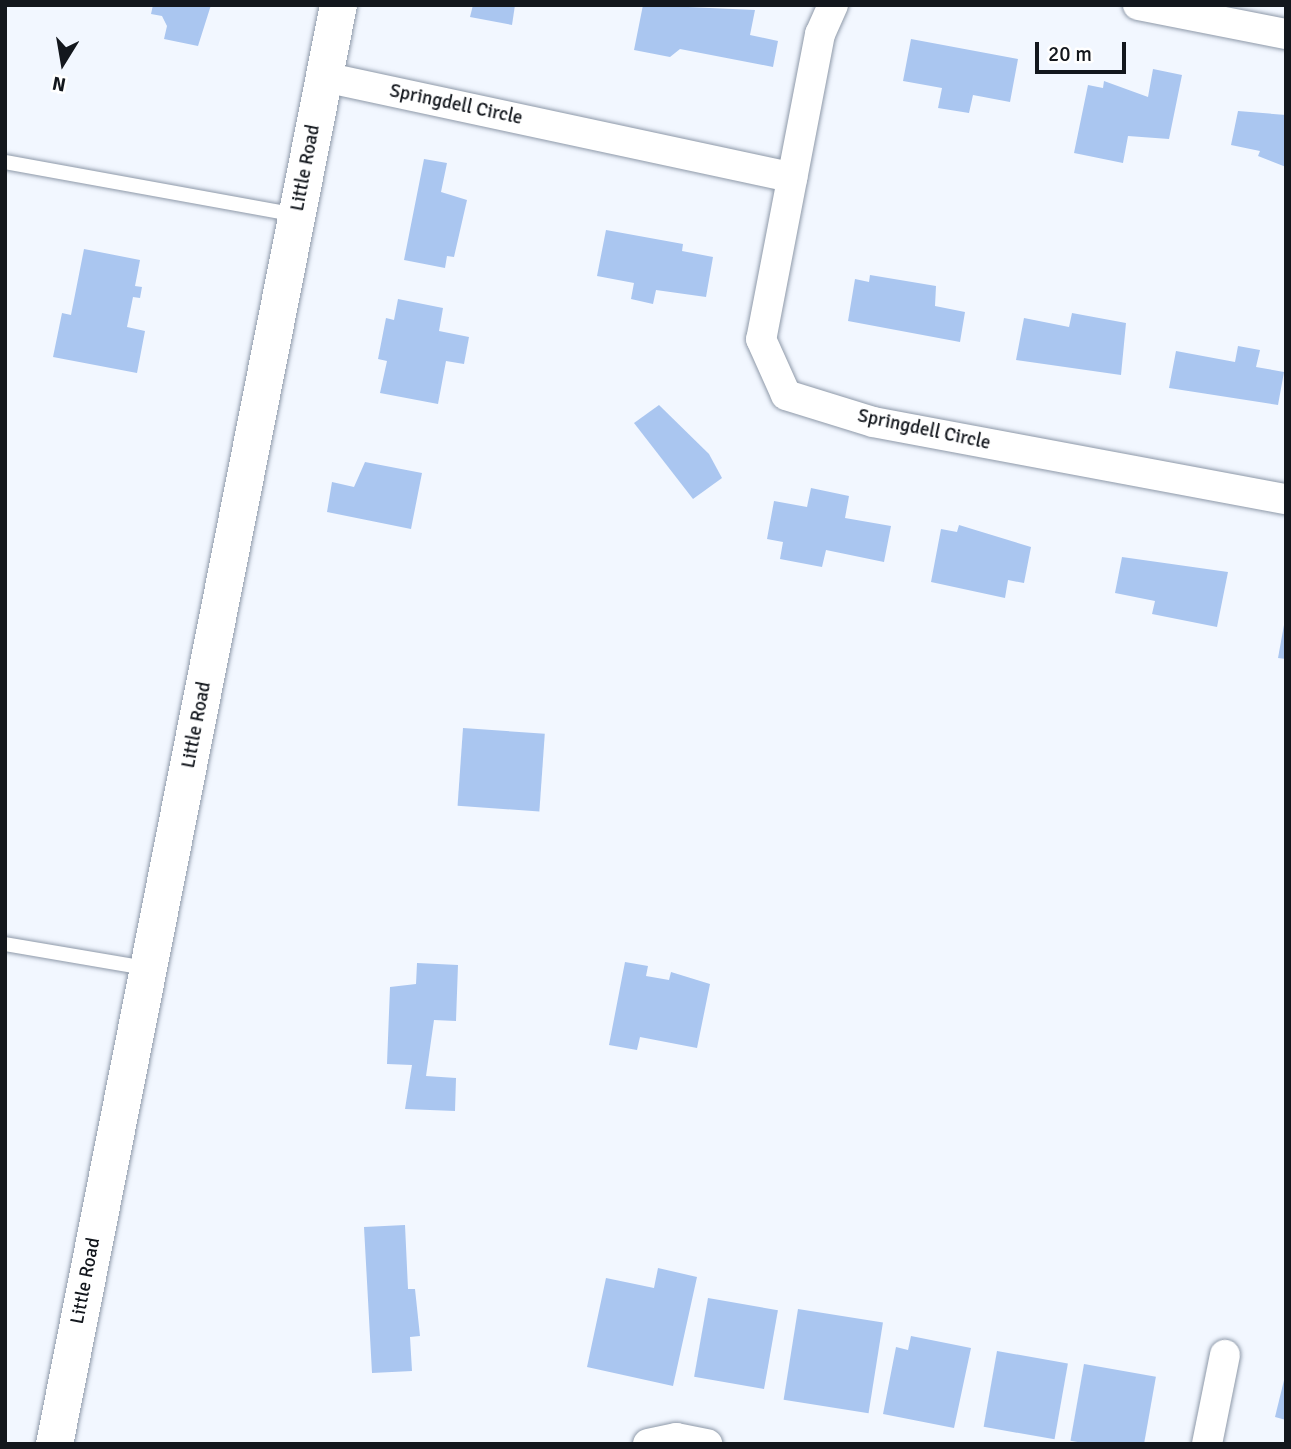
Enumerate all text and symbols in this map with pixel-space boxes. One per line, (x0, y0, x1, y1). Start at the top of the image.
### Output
north arrow (28, 28, 98, 98)
scale bar (1039, 28, 1130, 72)
text: 20 m (1048, 41, 1092, 67)
text: N (50, 71, 68, 97)
street label: Springdell Circle (387, 80, 525, 130)
street label: Little Road (286, 123, 326, 213)
street label: Springdell Circle (855, 405, 993, 455)
street label: Little Road (177, 680, 217, 770)
street label: Little Road (66, 1236, 106, 1326)

